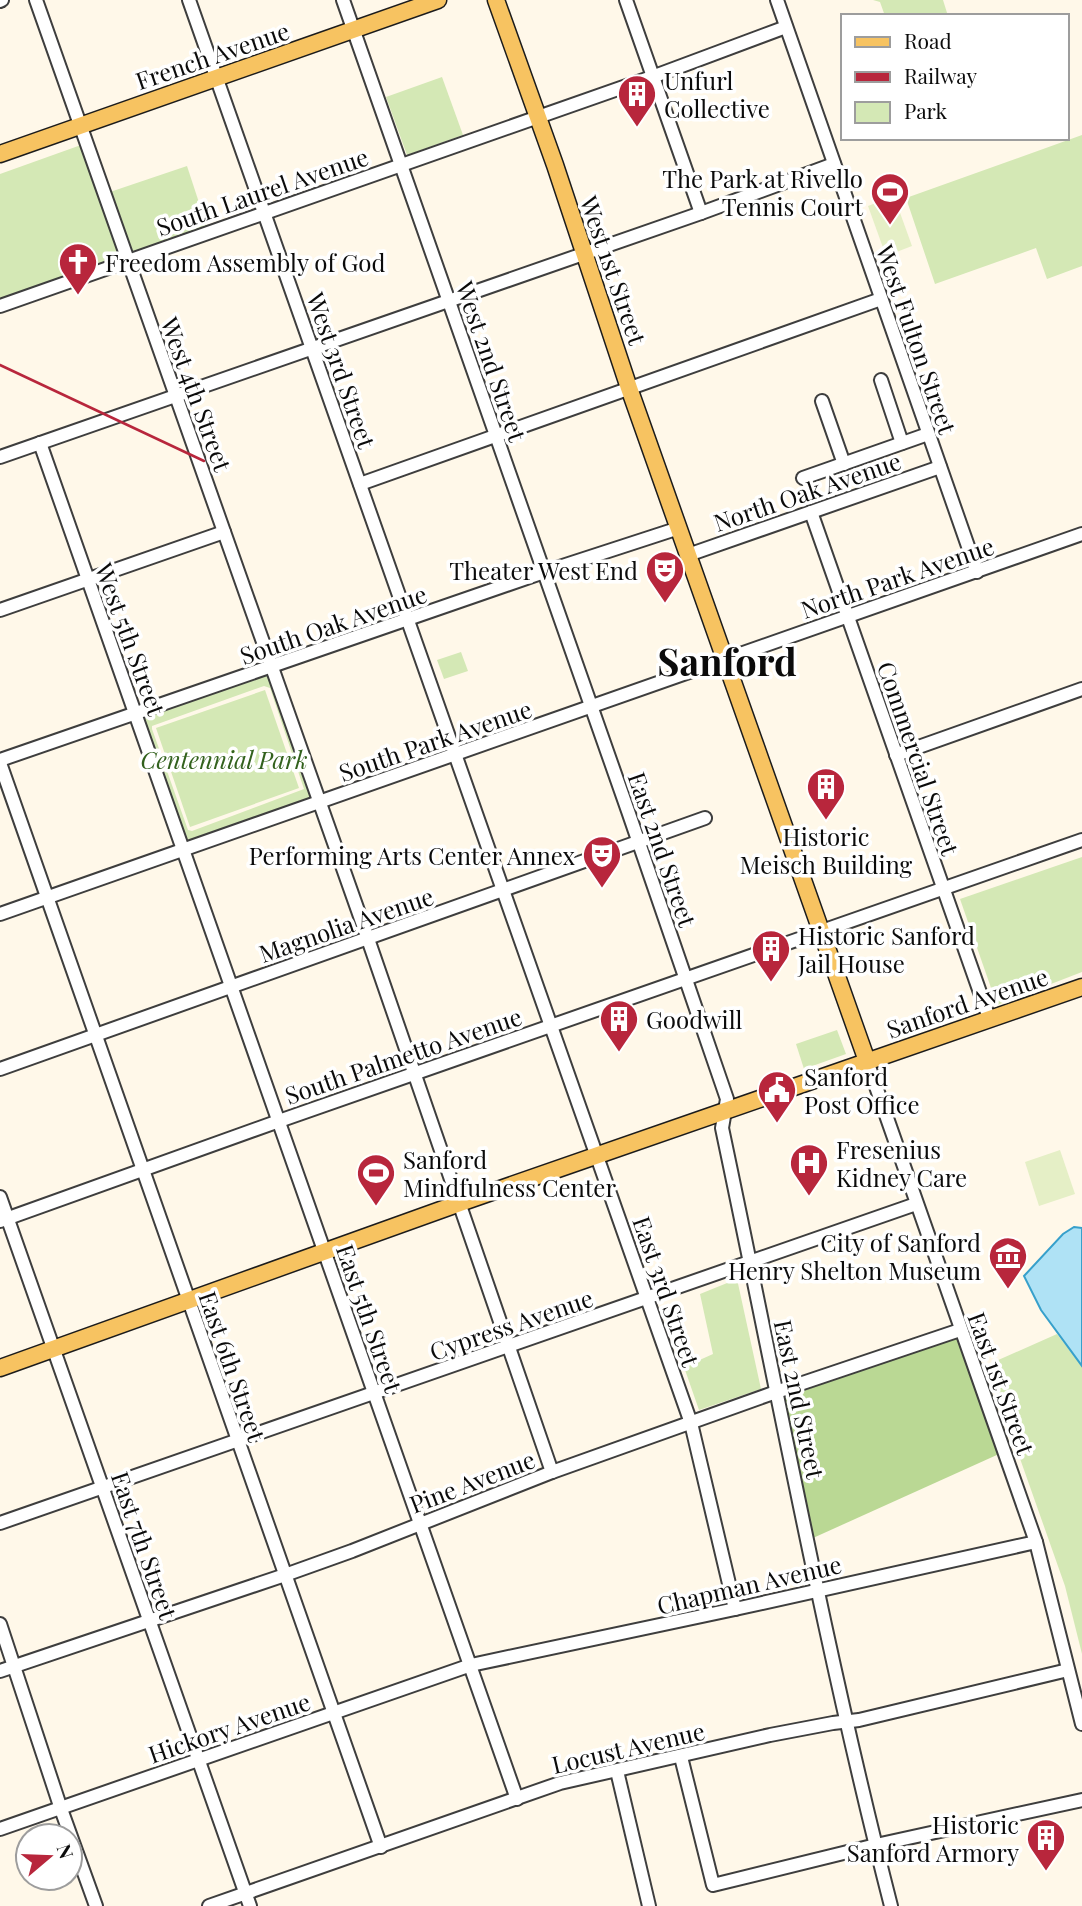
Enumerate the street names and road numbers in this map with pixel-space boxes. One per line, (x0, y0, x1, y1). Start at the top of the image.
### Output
street label: French Avenue (131, 14, 293, 96)
street label: South Laurel Avenue (152, 140, 372, 242)
street label: West 1st Street (573, 191, 655, 349)
street label: West Fulton Street (869, 239, 964, 438)
street label: West 2nd Street (449, 276, 535, 446)
street label: West 3rd Street (300, 287, 384, 452)
street label: West 4th Street (154, 312, 240, 476)
street label: North Oak Avenue (709, 444, 905, 538)
street label: North Park Avenue (796, 529, 998, 625)
street label: West 5th Street (88, 557, 174, 720)
street label: South Oak Avenue (235, 577, 431, 671)
street label: Commercial Street (871, 657, 967, 859)
street label: South Park Avenue (334, 692, 536, 788)
street label: East 2nd Street (622, 767, 705, 931)
street label: Magnolia Avenue (254, 879, 438, 969)
street label: Sanford Avenue (882, 959, 1052, 1045)
street label: South Palmetto Avenue (280, 999, 526, 1111)
street label: East 3rd Street (626, 1212, 708, 1371)
street label: East 5th Street (330, 1240, 410, 1397)
street label: Cypress Avenue (425, 1281, 597, 1367)
street label: East 6th Street (192, 1287, 274, 1446)
street label: East 1st Street (961, 1307, 1043, 1459)
street label: East 2nd Street (768, 1317, 833, 1482)
street label: Pine Avenue (405, 1442, 539, 1520)
street label: East 7th Street (105, 1467, 185, 1624)
street label: Chapman Avenue (654, 1547, 844, 1621)
street label: Hickory Avenue (144, 1684, 314, 1770)
street label: Locust Avenue (548, 1714, 708, 1780)

